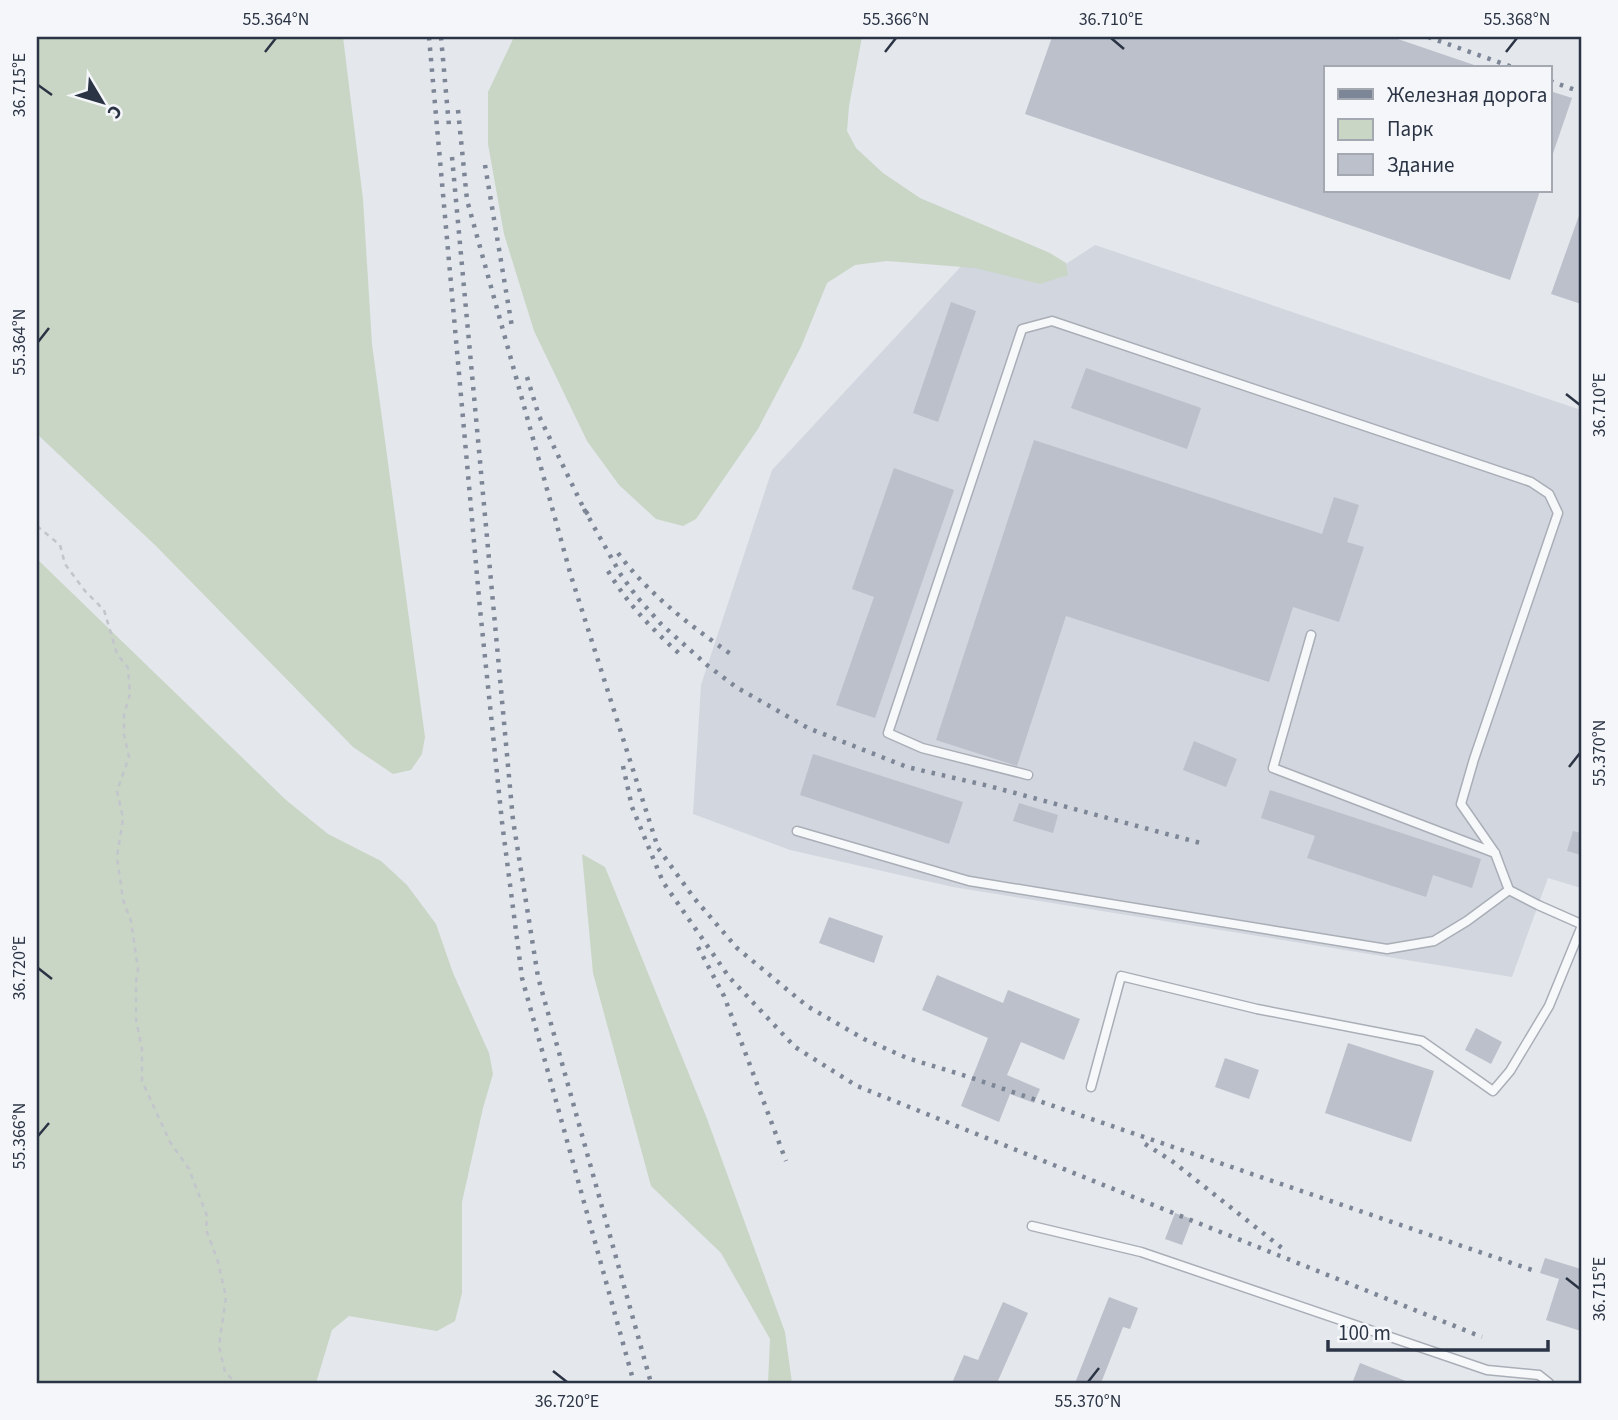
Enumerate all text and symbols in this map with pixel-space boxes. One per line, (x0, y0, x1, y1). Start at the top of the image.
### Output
text: 55.364°N (243, 7, 309, 32)
text: 55.366°N (863, 7, 929, 32)
text: 36.710°E (1079, 7, 1143, 32)
text: 55.368°N (1484, 7, 1550, 32)
text: 36.715°E (7, 53, 32, 117)
north arrow (66, 66, 136, 136)
legend (1324, 66, 1552, 192)
text: Железная дорога (1387, 80, 1547, 110)
text: С (100, 99, 128, 124)
text: Парк (1387, 114, 1434, 144)
text: Здание (1387, 150, 1455, 180)
text: 55.364°N (7, 309, 32, 375)
text: 36.710°E (1587, 373, 1612, 437)
text: 55.370°N (1587, 720, 1612, 786)
text: 36.720°E (7, 936, 32, 1000)
text: 55.366°N (7, 1103, 32, 1169)
text: 36.715°E (1587, 1257, 1612, 1321)
scale bar (1328, 1308, 1548, 1352)
text: 100 m (1338, 1318, 1391, 1348)
text: 36.720°E (535, 1389, 599, 1414)
text: 55.370°N (1055, 1389, 1121, 1414)

